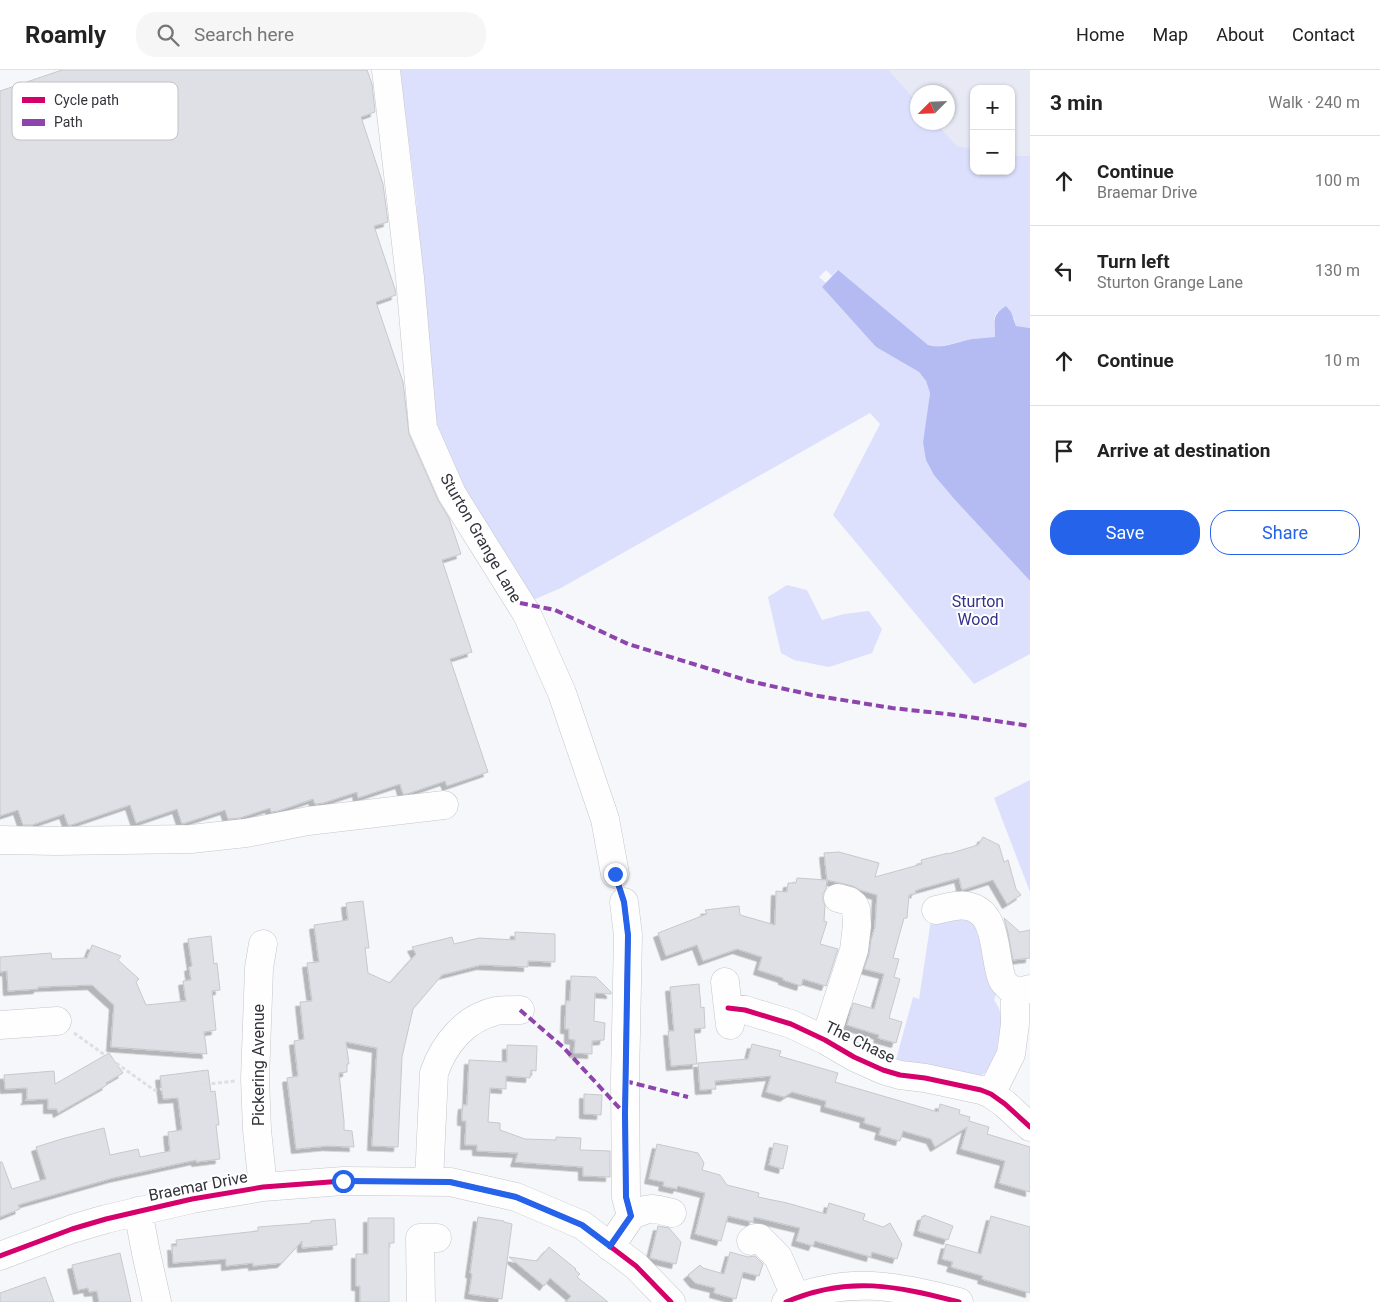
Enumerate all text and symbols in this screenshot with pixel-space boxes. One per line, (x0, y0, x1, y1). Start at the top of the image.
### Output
search box (136, 12, 486, 57)
text: Roamly (25, 21, 106, 49)
icon: search (154, 21, 182, 49)
text: Search here (194, 23, 294, 46)
text: Home (1076, 24, 1125, 45)
text: Map (1153, 24, 1188, 45)
text: About (1216, 24, 1264, 45)
text: Contact (1292, 24, 1355, 45)
legend (12, 82, 178, 140)
north arrow (910, 85, 955, 130)
map controls (970, 85, 1015, 175)
button: + (970, 85, 1015, 130)
text: 3 min (1050, 91, 1103, 115)
text: Cycle path (54, 92, 119, 108)
text: Walk · 240 m (1268, 93, 1360, 112)
text: Path (54, 114, 83, 130)
button: − (970, 130, 1015, 175)
text: Continue (1097, 160, 1174, 183)
icon: ahead (1050, 167, 1078, 195)
text: 100 m (1315, 171, 1360, 190)
text: Braemar Drive (1097, 183, 1197, 202)
text: Turn left (1097, 250, 1170, 273)
icon: left (1050, 257, 1078, 285)
text: 130 m (1315, 261, 1360, 280)
text: Sturton Grange Lane (1097, 273, 1243, 292)
icon: ahead (1050, 347, 1078, 375)
text: Continue (1097, 349, 1174, 372)
text: 10 m (1324, 351, 1360, 370)
icon: arrive (1050, 437, 1078, 465)
text: Arrive at destination (1097, 439, 1270, 462)
street label: Sturton Grange Lane (436, 470, 526, 606)
button: Save (1050, 510, 1200, 555)
button: Share (1210, 510, 1360, 555)
park label: Sturton Wood (952, 592, 1004, 629)
route end (604, 863, 627, 886)
street label: Pickering Avenue (249, 1004, 268, 1126)
street label: The Chase (822, 1017, 898, 1067)
street label: Braemar Drive (147, 1167, 249, 1205)
route start (332, 1170, 355, 1193)

